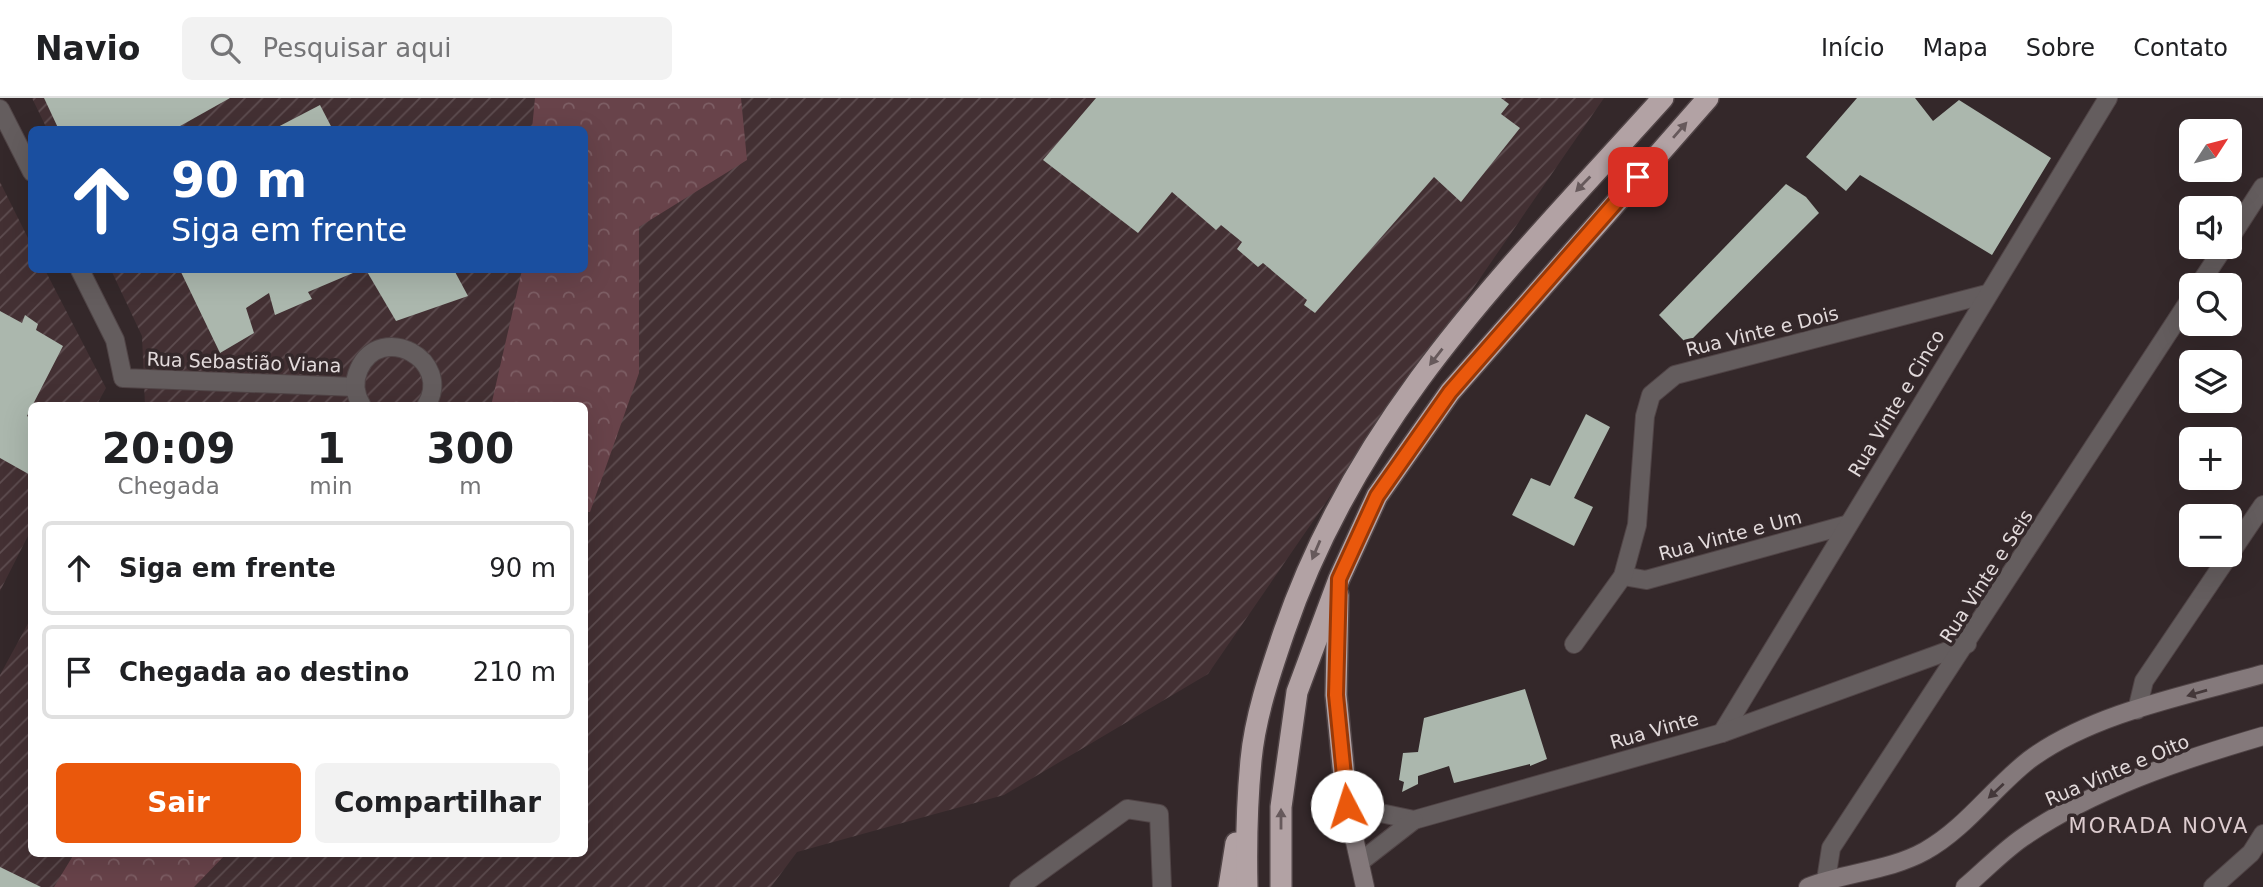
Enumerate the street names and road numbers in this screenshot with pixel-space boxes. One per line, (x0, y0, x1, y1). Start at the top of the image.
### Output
street label: Rua Vinte e Dois (1683, 301, 1841, 361)
street label: Rua Vinte e Cinco (1843, 326, 1949, 480)
street label: Rua Sebastião Viana (146, 348, 342, 376)
street label: Rua Vinte e Um (1656, 505, 1804, 565)
street label: Rua Vinte e Seis (1935, 506, 2037, 646)
street label: Rua Vinte (1607, 707, 1701, 753)
street label: Rua Vinte e Oito (2042, 730, 2192, 810)

